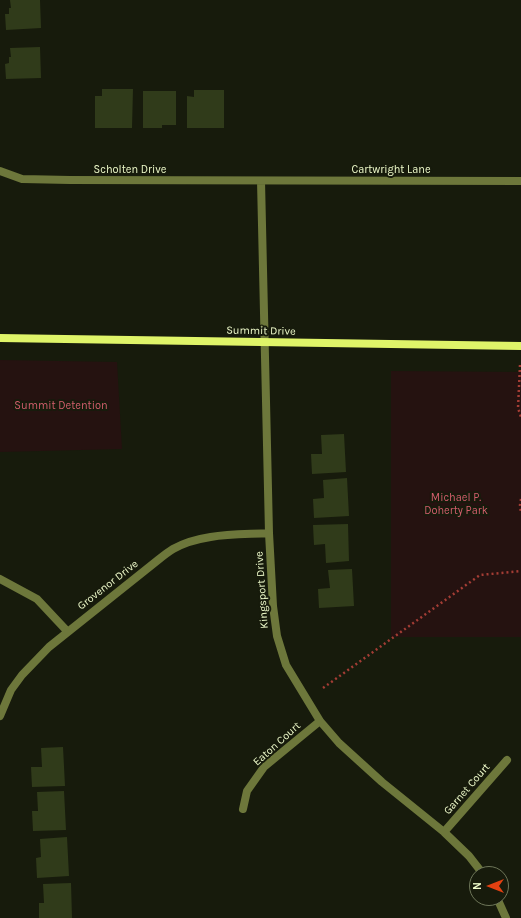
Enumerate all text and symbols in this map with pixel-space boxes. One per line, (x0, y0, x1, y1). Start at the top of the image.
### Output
street label: Scholten Drive (94, 163, 166, 177)
street label: Cartwright Lane (351, 163, 431, 177)
street label: Summit Drive (226, 324, 296, 338)
park label: Summit Detention (14, 399, 108, 413)
park label: Michael P. Doherty Park (424, 491, 488, 517)
street label: Kingsport Drive (253, 551, 271, 629)
street label: Grovenor Drive (75, 557, 141, 613)
street label: Eaton Court (251, 719, 303, 769)
street label: Garnet Court (441, 761, 493, 817)
north arrow (469, 866, 509, 906)
text: N (471, 882, 484, 890)

